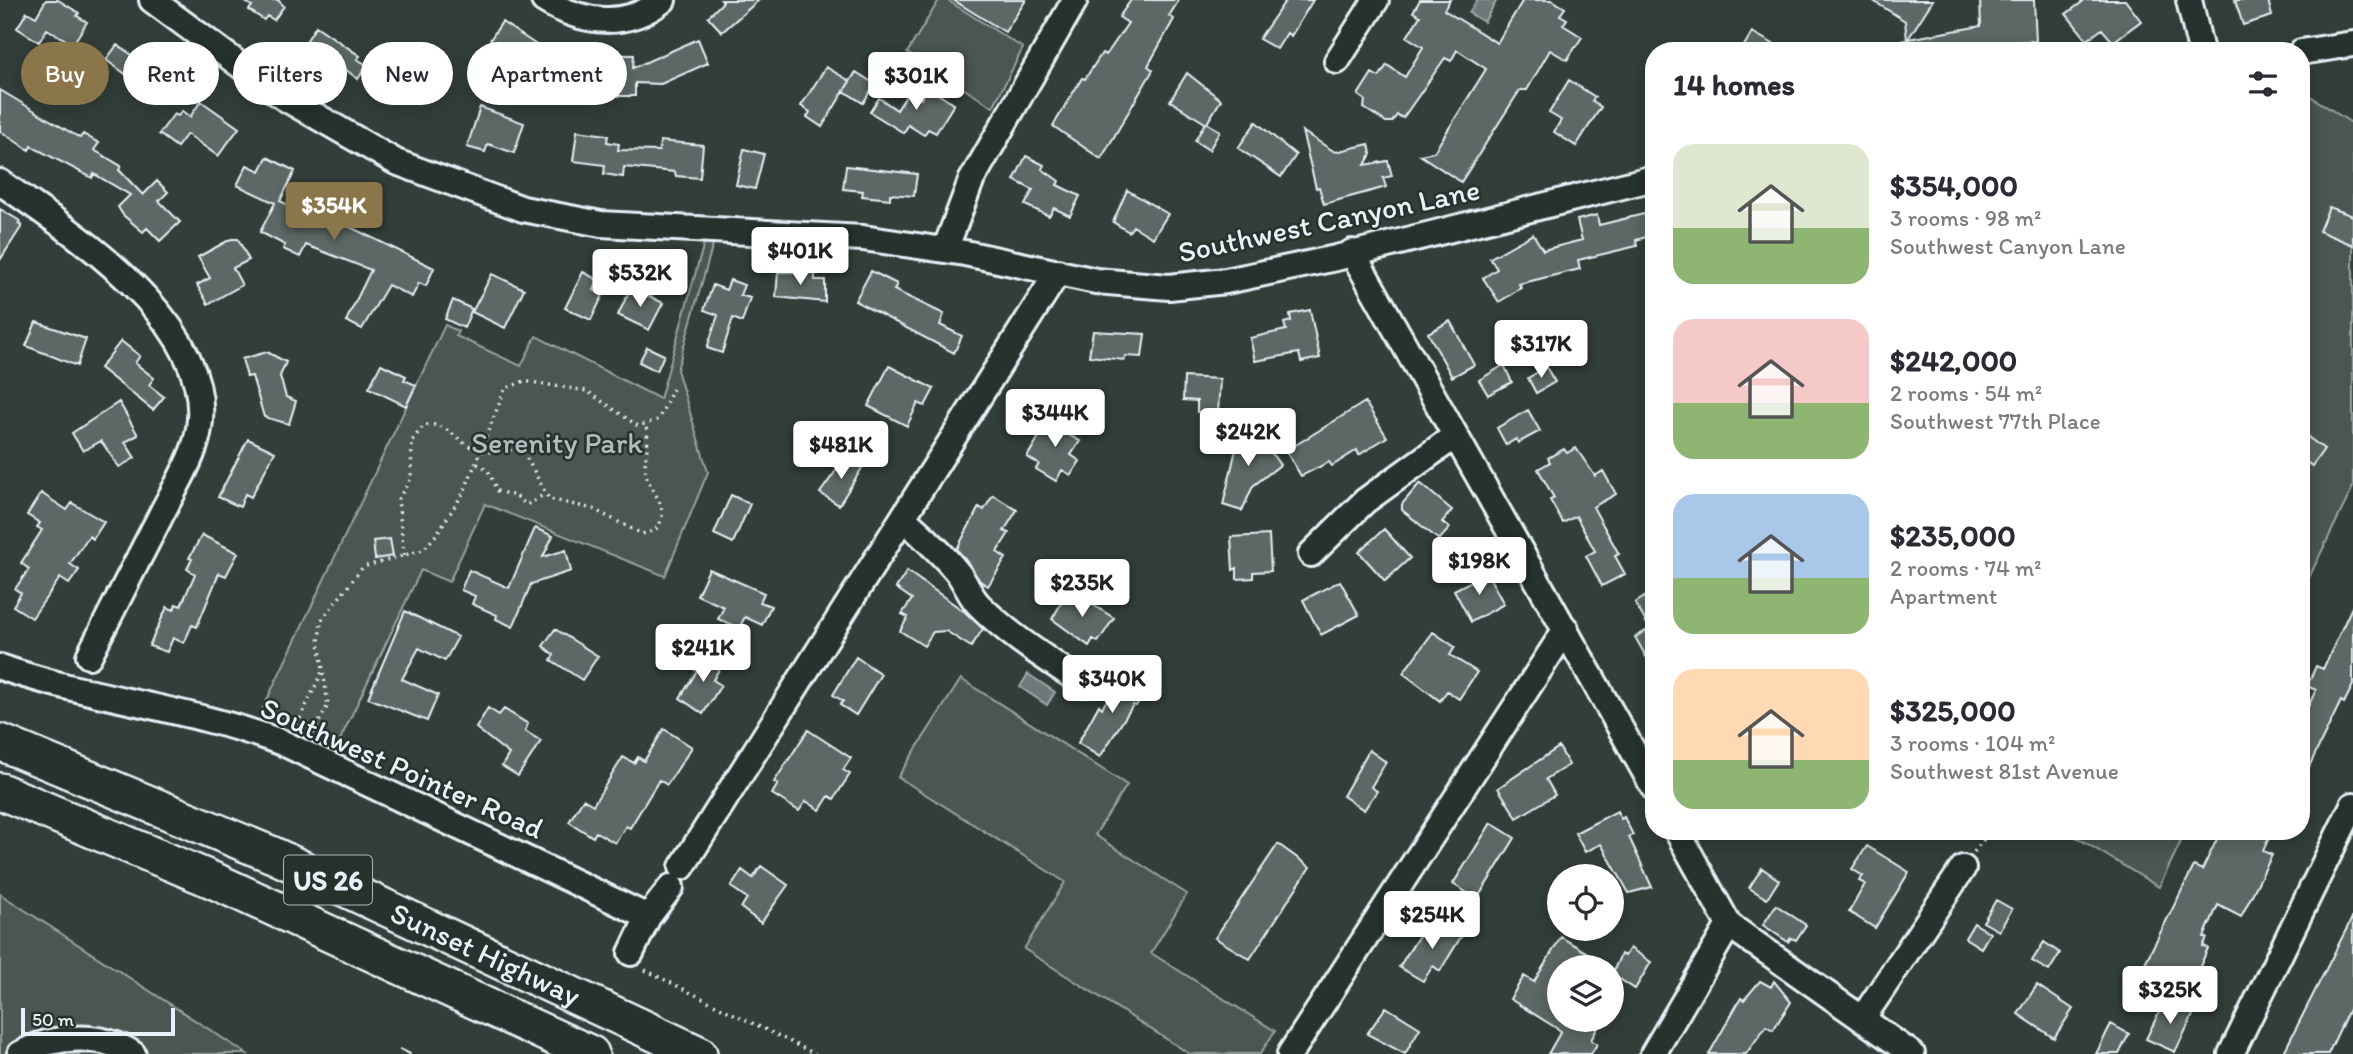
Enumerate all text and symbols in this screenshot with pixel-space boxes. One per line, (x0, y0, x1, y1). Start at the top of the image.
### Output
chip: Buy (21, 42, 109, 105)
chip: Rent (123, 42, 219, 105)
chip: Filters (233, 42, 347, 105)
chip: New (361, 42, 453, 105)
chip: Apartment (467, 42, 627, 105)
pin: $301K (867, 52, 965, 112)
text: $301K (884, 61, 948, 89)
icon: filters (2244, 65, 2282, 103)
text: 14 homes (1673, 66, 1795, 103)
text: $354,000 (1890, 167, 2018, 204)
street label: Southwest Canyon Lane (1175, 170, 1483, 271)
icon: home (1729, 172, 1813, 256)
pin: $354K (285, 182, 383, 242)
text: $354K (302, 191, 366, 219)
text: 3 rooms · 98 m² (1890, 204, 2041, 232)
pin: $401K (751, 228, 849, 287)
text: Southwest Canyon Lane (1890, 232, 2126, 260)
text: $401K (767, 236, 833, 264)
pin: $532K (591, 250, 689, 309)
text: $532K (608, 258, 672, 286)
pin: $317K (1492, 320, 1590, 380)
text: $317K (1511, 329, 1571, 357)
text: $242,000 (1890, 342, 2017, 379)
icon: home (1729, 347, 1813, 431)
text: 2 rooms · 54 m² (1890, 379, 2042, 407)
pin: $344K (1006, 390, 1104, 449)
text: $344K (1022, 398, 1088, 426)
text: Southwest 77th Place (1890, 407, 2101, 435)
pin: $242K (1199, 408, 1297, 468)
text: $242K (1216, 417, 1280, 445)
pin: $481K (792, 421, 890, 481)
park label: Serenity Park (471, 424, 643, 461)
text: $481K (809, 430, 873, 458)
text: $235,000 (1890, 517, 2016, 554)
icon: home (1729, 522, 1813, 606)
pin: $198K (1430, 538, 1528, 597)
text: $198K (1448, 546, 1510, 574)
text: 2 rooms · 74 m² (1890, 554, 2042, 582)
pin: $235K (1033, 560, 1131, 619)
text: $235K (1050, 568, 1114, 596)
text: Apartment (1890, 582, 1997, 610)
pin: $241K (654, 624, 752, 684)
text: $241K (672, 633, 734, 661)
pin: $340K (1063, 656, 1161, 715)
text: $340K (1079, 664, 1145, 692)
street label: Southwest Pointer Road (255, 688, 549, 847)
text: $325,000 (1890, 692, 2016, 729)
icon: home (1729, 697, 1813, 781)
text: 3 rooms · 104 m² (1890, 729, 2055, 757)
text: Southwest 81st Avenue (1890, 757, 2119, 785)
road number: US 26 (284, 856, 372, 904)
map controls (1547, 864, 1624, 1032)
button: locate (1547, 864, 1624, 941)
pin: $254K (1383, 892, 1481, 951)
street label: Sunset Highway (385, 894, 586, 1014)
text: $254K (1400, 900, 1464, 928)
button: layers (1547, 955, 1624, 1032)
pin: $325K (2121, 967, 2219, 1026)
text: $325K (2138, 975, 2202, 1003)
scale bar (21, 1005, 175, 1037)
text: 50 m (32, 1008, 74, 1031)

